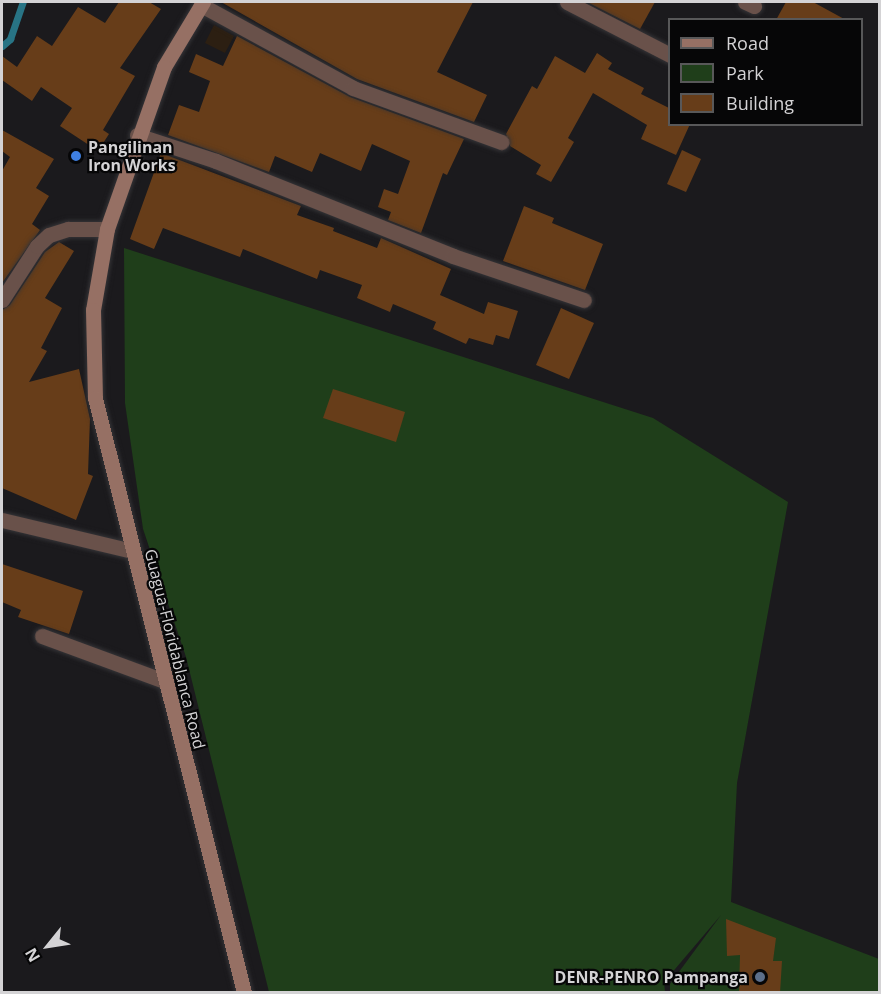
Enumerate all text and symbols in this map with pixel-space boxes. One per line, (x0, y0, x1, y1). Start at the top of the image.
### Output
legend (668, 18, 863, 126)
text: Road (726, 31, 769, 55)
text: Park (726, 61, 764, 85)
text: Building (726, 91, 794, 115)
place label: Pangilinan Iron Works (88, 137, 176, 175)
marker: Pangilinan Iron Works (69, 149, 83, 163)
street label: Guagua-Floridablanca Road (141, 547, 209, 751)
north arrow (18, 916, 78, 976)
text: N (20, 944, 45, 966)
place label: DENR-PENRO Pampanga (555, 967, 748, 987)
marker: DENR-PENRO Pampanga (753, 970, 767, 984)

